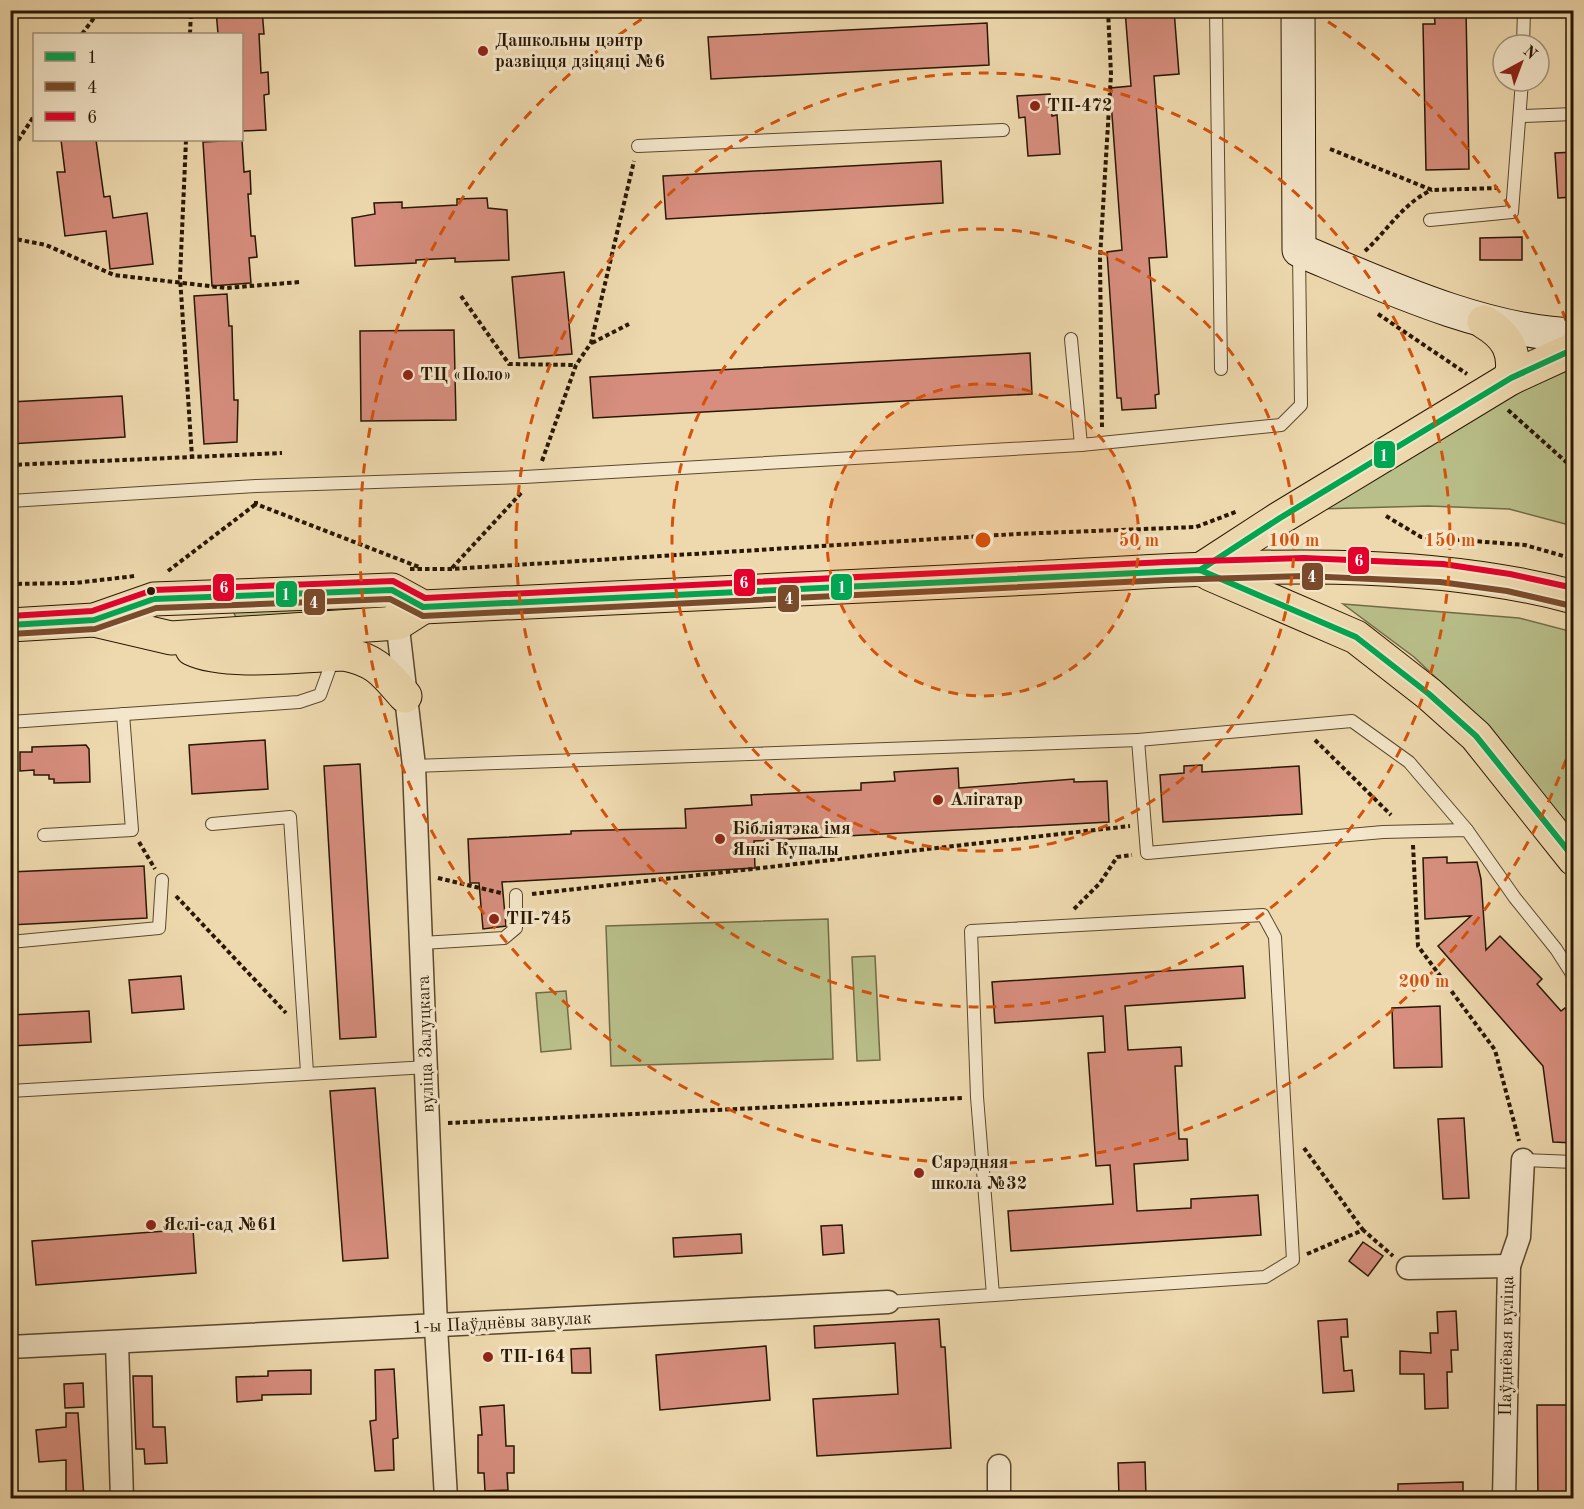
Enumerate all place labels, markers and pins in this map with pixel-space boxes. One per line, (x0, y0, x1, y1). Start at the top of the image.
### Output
place label: Дашкольны цэнтр развіцця дзіцяці №6 (495, 32, 665, 71)
marker: Дашкольны цэнтр развіцця дзіцяці №6 (476, 44, 490, 58)
place label: ТП-472 (1047, 97, 1112, 115)
marker: ТП-472 (1028, 99, 1042, 113)
place label: ТЦ «Поло» (420, 366, 512, 384)
marker: ТЦ «Поло» (401, 368, 415, 382)
centre of rings (973, 530, 993, 550)
unlabelled marker (145, 585, 157, 597)
place label: Алігатар (950, 791, 1023, 809)
marker: Алігатар (931, 793, 945, 807)
place label: Бібліятэка імя Янкі Купалы (732, 820, 851, 859)
marker: Бібліятэка імя Янкі Купалы (713, 832, 727, 846)
place label: ТП-745 (506, 910, 571, 928)
marker: ТП-745 (487, 912, 501, 926)
place label: Сярэдняя школа №32 (931, 1154, 1027, 1193)
marker: Сярэдняя школа №32 (912, 1166, 926, 1180)
place label: Яслі-сад №61 (163, 1216, 278, 1234)
marker: Яслі-сад №61 (144, 1218, 158, 1232)
place label: ТП-164 (500, 1348, 565, 1366)
marker: ТП-164 (481, 1350, 495, 1364)

